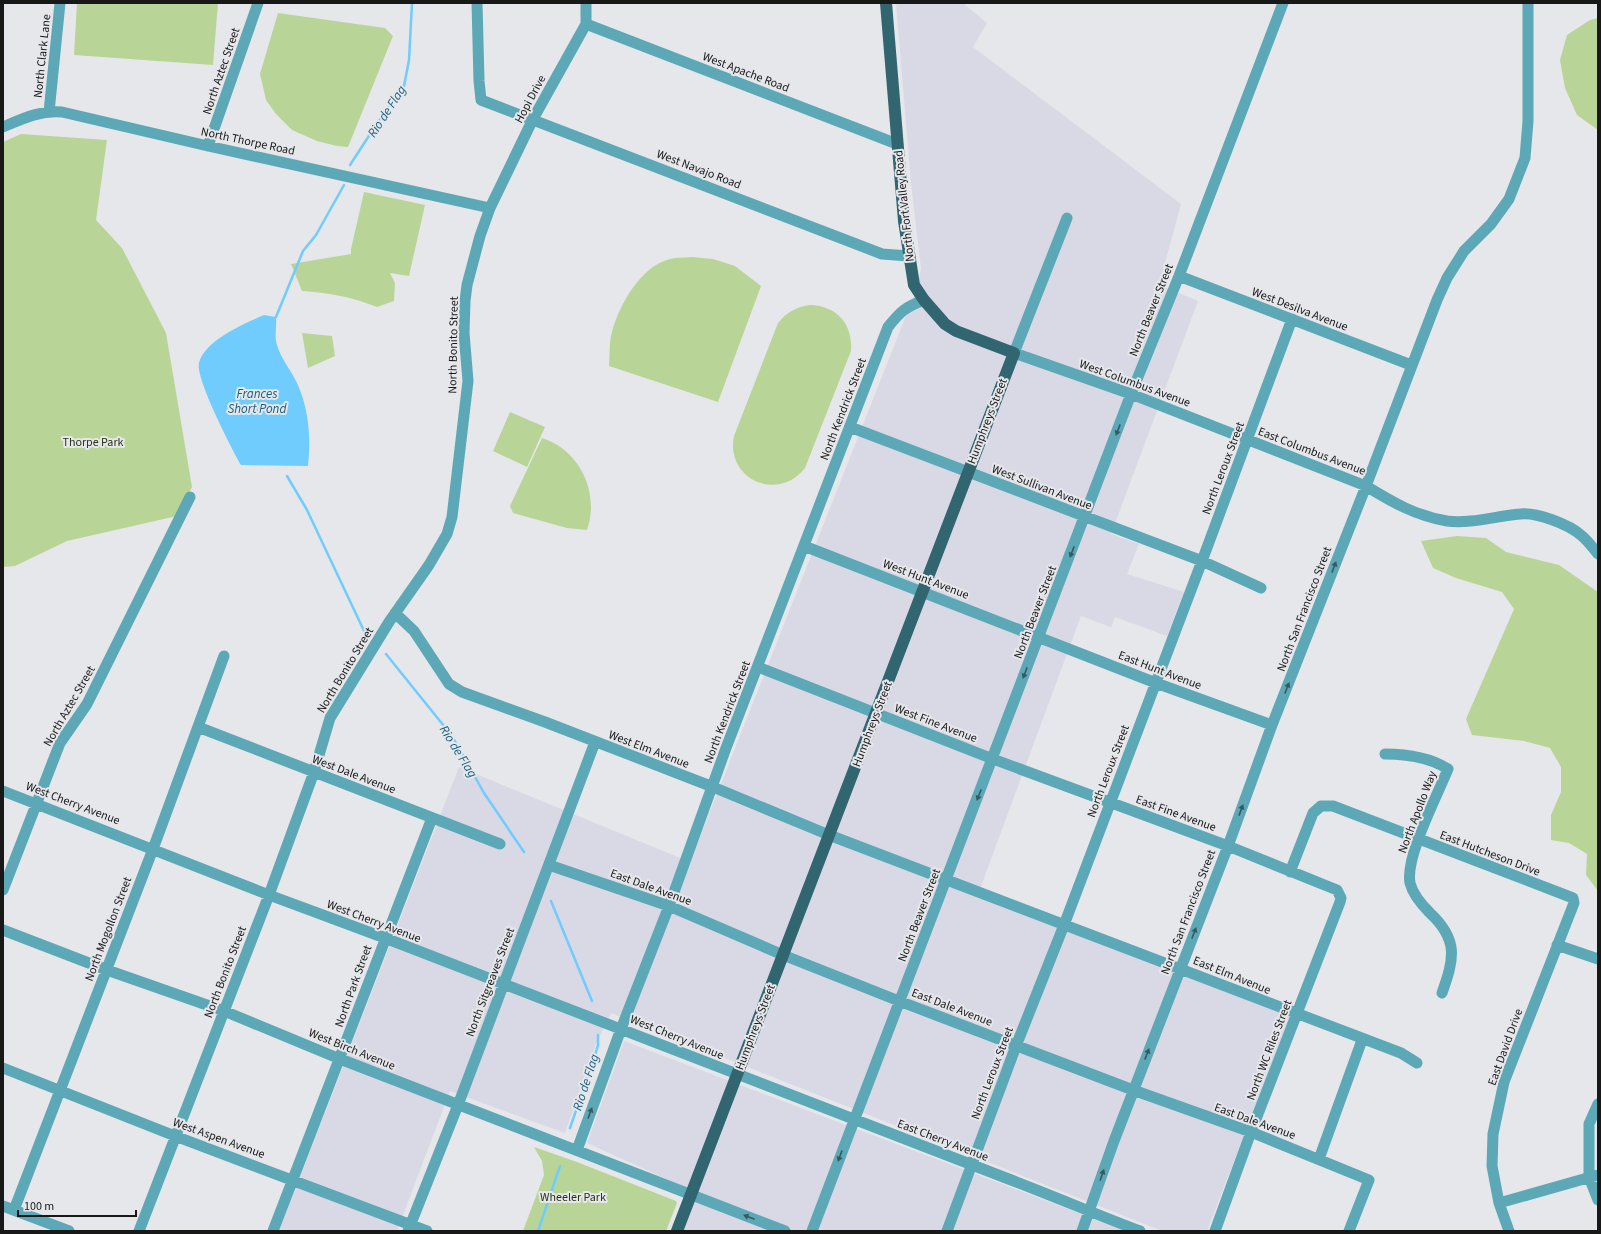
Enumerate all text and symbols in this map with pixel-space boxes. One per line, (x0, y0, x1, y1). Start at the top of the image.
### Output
street label: North Clark Lane (30, 13, 55, 99)
street label: North Aztec Street (199, 25, 244, 117)
street label: West Apache Road (700, 48, 792, 97)
street label: Hopi Drive (511, 72, 550, 126)
water label: Rio de Flag (363, 82, 410, 141)
street label: North Thorpe Road (199, 123, 297, 160)
street label: West Navajo Road (654, 145, 744, 193)
street label: North Fort Valley Road (890, 149, 919, 263)
street label: North Beaver Street (1125, 261, 1178, 359)
street label: West Desilva Avenue (1249, 283, 1350, 336)
street label: North Bonito Street (444, 296, 463, 394)
street label: West Columbus Avenue (1077, 355, 1193, 411)
street label: North Kendrick Street (816, 356, 871, 463)
street label: Humphreys Street (963, 376, 1012, 467)
water label: Frances Short Pond (228, 385, 287, 418)
street label: North Leroux Street (1198, 419, 1249, 517)
street label: East Columbus Avenue (1256, 423, 1368, 480)
one-way arrow (1114, 425, 1120, 437)
park label: Thorpe Park (62, 434, 124, 451)
street label: West Sullivan Avenue (989, 461, 1094, 514)
street label: North San Francisco Street (1273, 544, 1336, 674)
one-way arrow (1068, 546, 1074, 558)
street label: West Hunt Avenue (880, 555, 971, 604)
one-way arrow (1332, 561, 1338, 573)
street label: North Beaver Street (1010, 563, 1061, 661)
street label: North Bonito Street (313, 624, 378, 716)
street label: East Hunt Avenue (1116, 647, 1204, 694)
street label: North Kendrick Street (700, 659, 755, 766)
street label: North Aztec Street (39, 663, 99, 750)
one-way arrow (1022, 668, 1028, 680)
street label: Humphreys Street (848, 679, 897, 770)
one-way arrow (1284, 682, 1290, 694)
street label: West Fine Avenue (892, 700, 980, 747)
water label: Rio de Flag (435, 722, 481, 781)
street label: North Leroux Street (1083, 722, 1134, 820)
street label: West Elm Avenue (606, 726, 692, 773)
street label: West Dale Avenue (309, 751, 398, 798)
street label: North Apollo Way (1394, 768, 1441, 856)
street label: West Cherry Avenue (23, 778, 122, 829)
one-way arrow (975, 789, 981, 801)
street label: East Fine Avenue (1133, 791, 1218, 836)
one-way arrow (1239, 803, 1245, 815)
street label: East Hutcheson Drive (1437, 826, 1543, 880)
street label: North San Francisco Street (1157, 847, 1220, 977)
street label: East Dale Avenue (608, 865, 694, 910)
street label: North Beaver Street (894, 866, 945, 964)
street label: North Mogollon Street (81, 874, 136, 984)
street label: West Cherry Avenue (324, 896, 423, 947)
street label: North Bonito Street (200, 924, 251, 1021)
street label: North Sitgreaves Street (462, 925, 519, 1039)
one-way arrow (1192, 926, 1198, 938)
street label: North Park Street (331, 943, 376, 1030)
street label: East Elm Avenue (1190, 952, 1273, 999)
street label: Humphreys Street (731, 982, 780, 1073)
street label: East Dale Avenue (909, 984, 995, 1031)
street label: North WC Riles Street (1242, 998, 1296, 1103)
street label: East David Drive (1484, 1006, 1527, 1088)
street label: West Cherry Avenue (627, 1011, 726, 1064)
street label: West Birch Avenue (306, 1024, 398, 1075)
street label: North Leroux Street (967, 1024, 1018, 1122)
one-way arrow (1145, 1047, 1151, 1059)
water label: Rio de Flag (568, 1052, 604, 1113)
street label: East Dale Avenue (1212, 1099, 1298, 1144)
one-way arrow (588, 1107, 594, 1119)
street label: West Aspen Avenue (170, 1114, 267, 1163)
street label: East Cherry Avenue (895, 1115, 991, 1166)
one-way arrow (836, 1151, 842, 1163)
one-way arrow (1099, 1169, 1105, 1181)
park label: Wheeler Park (540, 1189, 606, 1206)
scale bar (18, 1192, 136, 1218)
text: 100 m (24, 1198, 54, 1215)
one-way arrow (742, 1214, 754, 1220)

